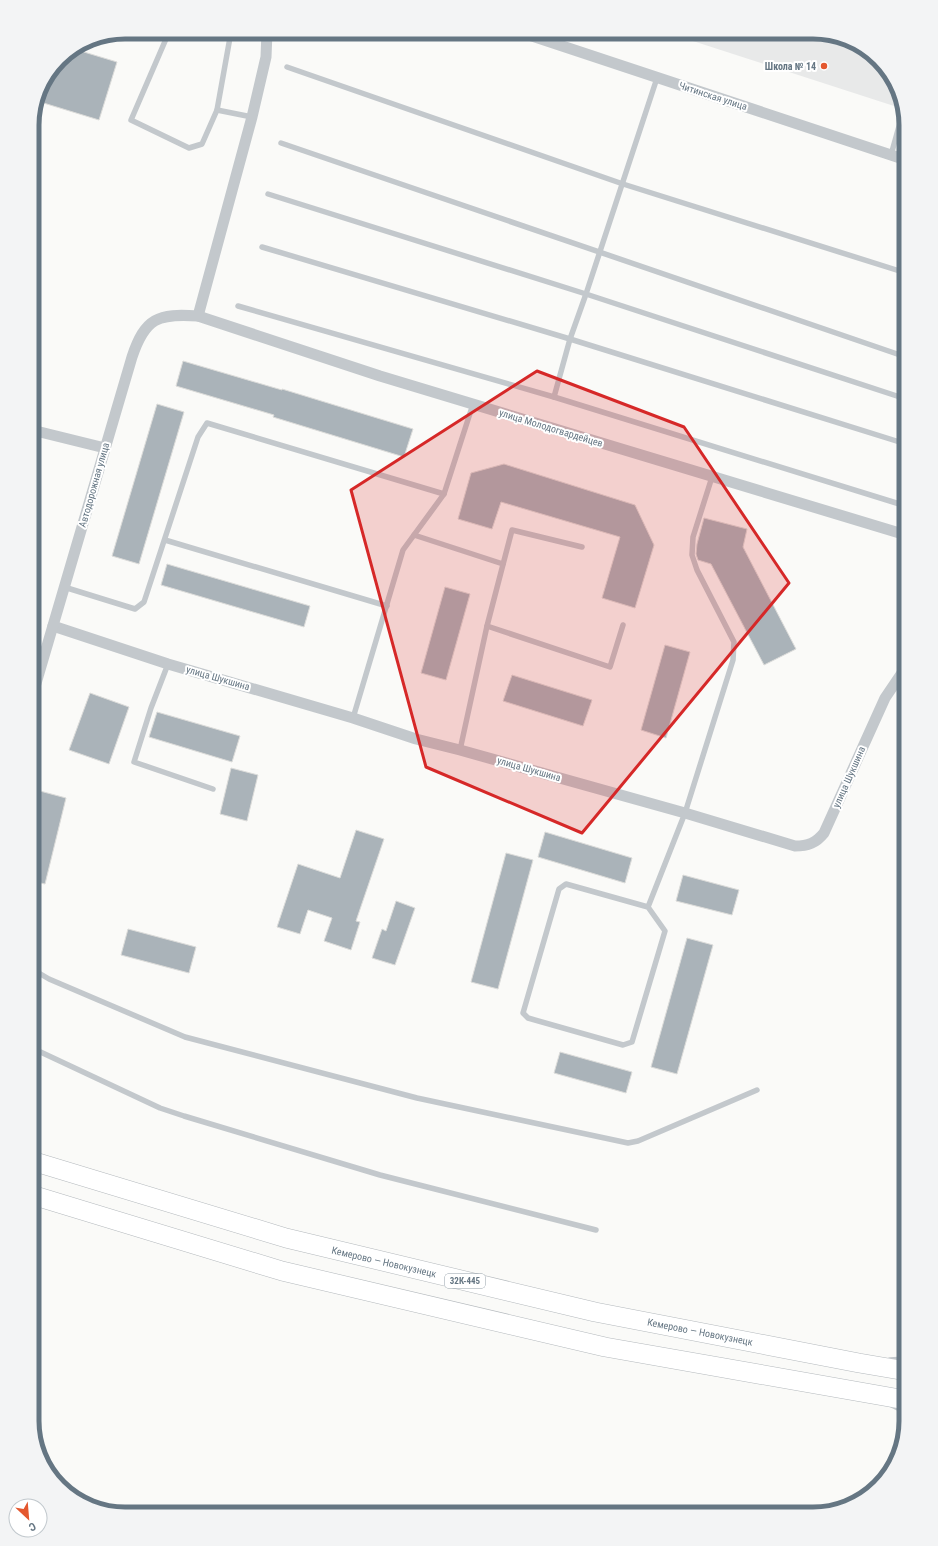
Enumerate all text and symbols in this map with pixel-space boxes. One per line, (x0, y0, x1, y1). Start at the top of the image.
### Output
place label: Школа № 14 (765, 61, 816, 72)
marker: Школа № 14 (819, 61, 829, 71)
street label: Читинская улица (678, 80, 749, 112)
street label: улица Молодогвардейцев (498, 407, 604, 449)
street label: Автодорожная улица (77, 441, 111, 529)
street label: улица Шукшина (185, 664, 251, 692)
street label: улица Шукшина (831, 745, 867, 809)
street label: улица Шукшина (496, 755, 562, 783)
street label: Кемерово — Новокузнецк (331, 1245, 438, 1279)
road number: 32К-445 (445, 1274, 485, 1288)
street label: Кемерово — Новокузнецк (646, 1316, 754, 1348)
north arrow (8, 1498, 48, 1538)
text: С (26, 1519, 38, 1534)

